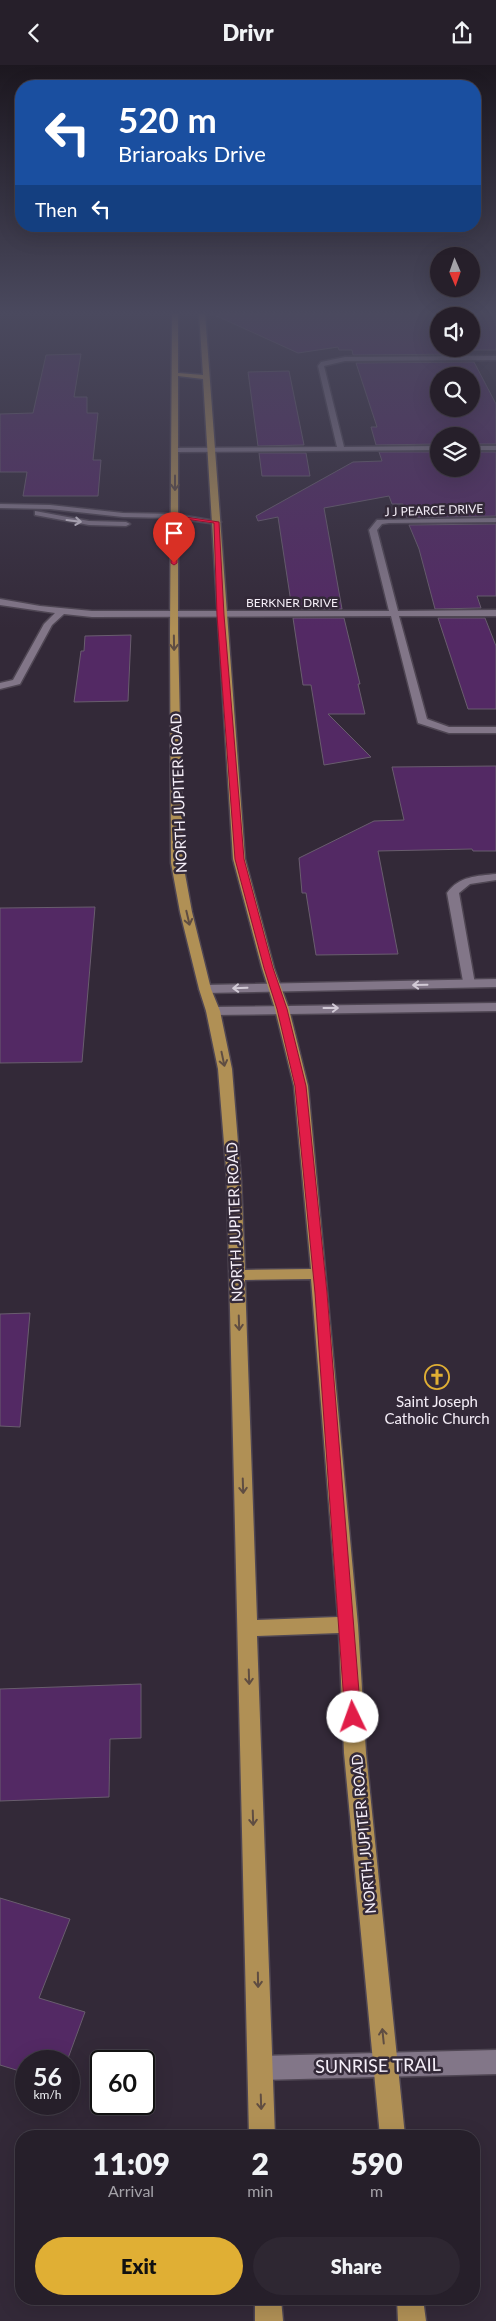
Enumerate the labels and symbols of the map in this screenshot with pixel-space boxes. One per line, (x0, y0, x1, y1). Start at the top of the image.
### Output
north arrow (430, 247, 480, 297)
one-way arrow (170, 474, 180, 491)
street label: J J PEARCE DRIVE (384, 501, 484, 519)
pin (153, 512, 195, 563)
one-way arrow (66, 516, 82, 526)
street label: BERKNER DRIVE (246, 595, 338, 610)
one-way arrow (169, 635, 179, 651)
street label: NORTH JUPITER ROAD (166, 713, 190, 873)
one-way arrow (184, 910, 193, 926)
one-way arrow (412, 980, 428, 989)
one-way arrow (232, 983, 248, 993)
one-way arrow (322, 1003, 338, 1013)
one-way arrow (219, 1050, 228, 1066)
street label: NORTH JUPITER ROAD (222, 1142, 246, 1302)
one-way arrow (234, 1315, 243, 1331)
church icon: Saint Joseph Catholic Church (424, 1364, 450, 1390)
place label: Saint Joseph Catholic Church (384, 1392, 490, 1427)
one-way arrow (239, 1478, 248, 1494)
one-way arrow (244, 1668, 254, 1685)
position arrow (326, 1690, 378, 1742)
street label: NORTH JUPITER ROAD (347, 1753, 379, 1915)
one-way arrow (249, 1810, 258, 1826)
one-way arrow (253, 1972, 262, 1988)
one-way arrow (378, 2028, 387, 2044)
speed limit sign: 60 (90, 2050, 155, 2115)
street label: SUNRISE TRAIL (315, 2053, 441, 2077)
one-way arrow (256, 2094, 266, 2110)

